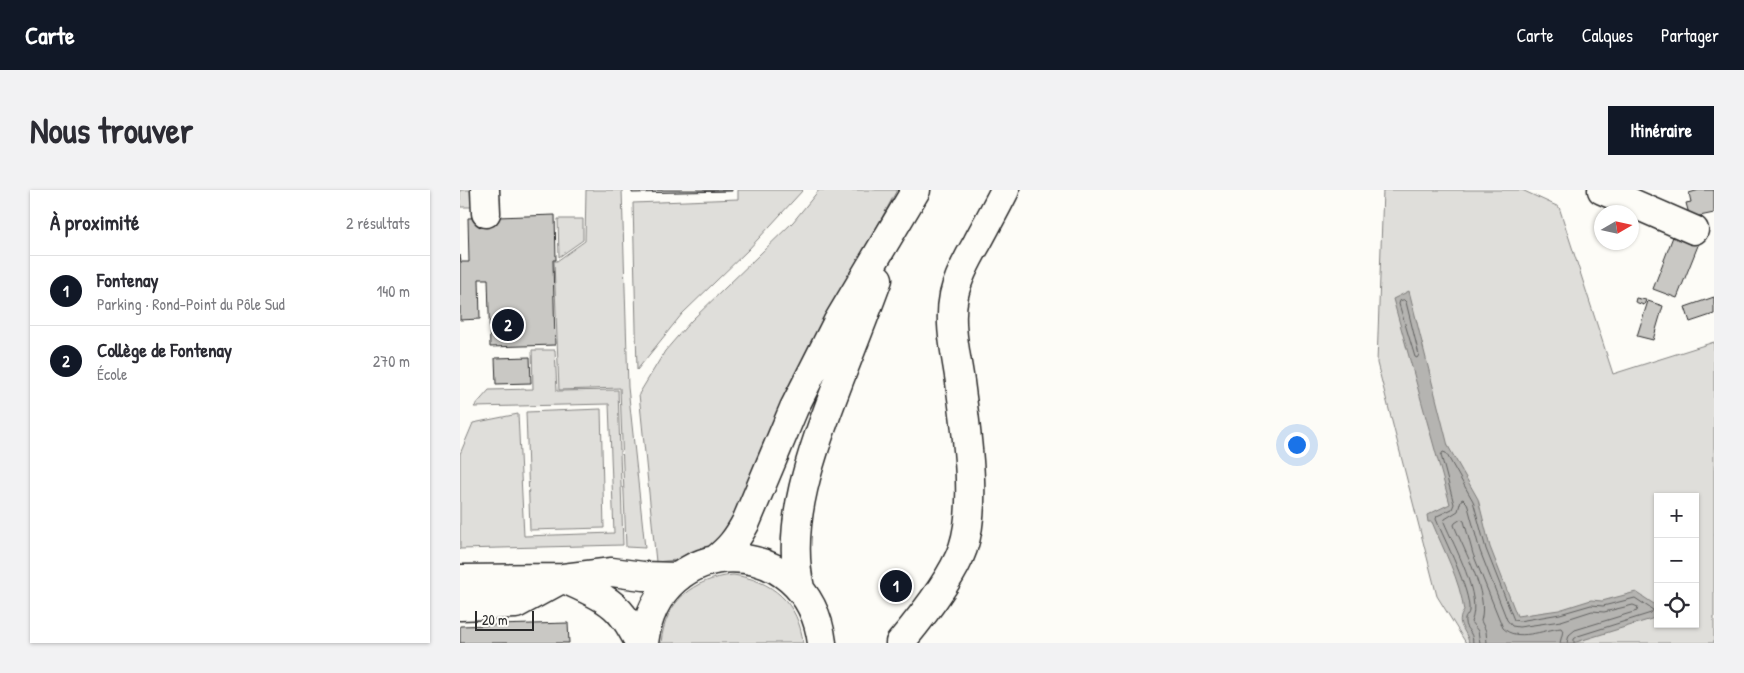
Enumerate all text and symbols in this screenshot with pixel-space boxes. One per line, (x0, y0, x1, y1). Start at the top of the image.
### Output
text: Carte (25, 19, 75, 51)
text: Carte (1516, 23, 1554, 48)
text: Calques (1582, 23, 1633, 48)
text: Partager (1661, 23, 1719, 48)
button: Itinéraire (1608, 106, 1714, 155)
text: Nous trouver (30, 107, 193, 154)
north arrow (1594, 205, 1639, 250)
text: À proximité (50, 208, 139, 237)
text: 2 résultats (346, 212, 410, 234)
text: Fontenay (97, 267, 159, 293)
text: 1 (63, 280, 69, 302)
text: 140 m (376, 280, 410, 302)
text: Parking · Rond-Point du Pôle Sud (97, 293, 285, 315)
pin: 2 (492, 306, 524, 344)
text: Collège de Fontenay (97, 337, 232, 363)
text: 2 (62, 350, 70, 372)
text: 270 m (373, 350, 410, 372)
text: École (97, 363, 127, 385)
your location (1284, 432, 1310, 458)
map controls (1654, 493, 1699, 628)
button: + (1654, 493, 1699, 538)
button: − (1654, 538, 1699, 583)
pin: 1 (880, 567, 912, 605)
button: locate (1654, 583, 1699, 628)
scale bar (475, 608, 534, 631)
text: 20 m (482, 610, 508, 629)

